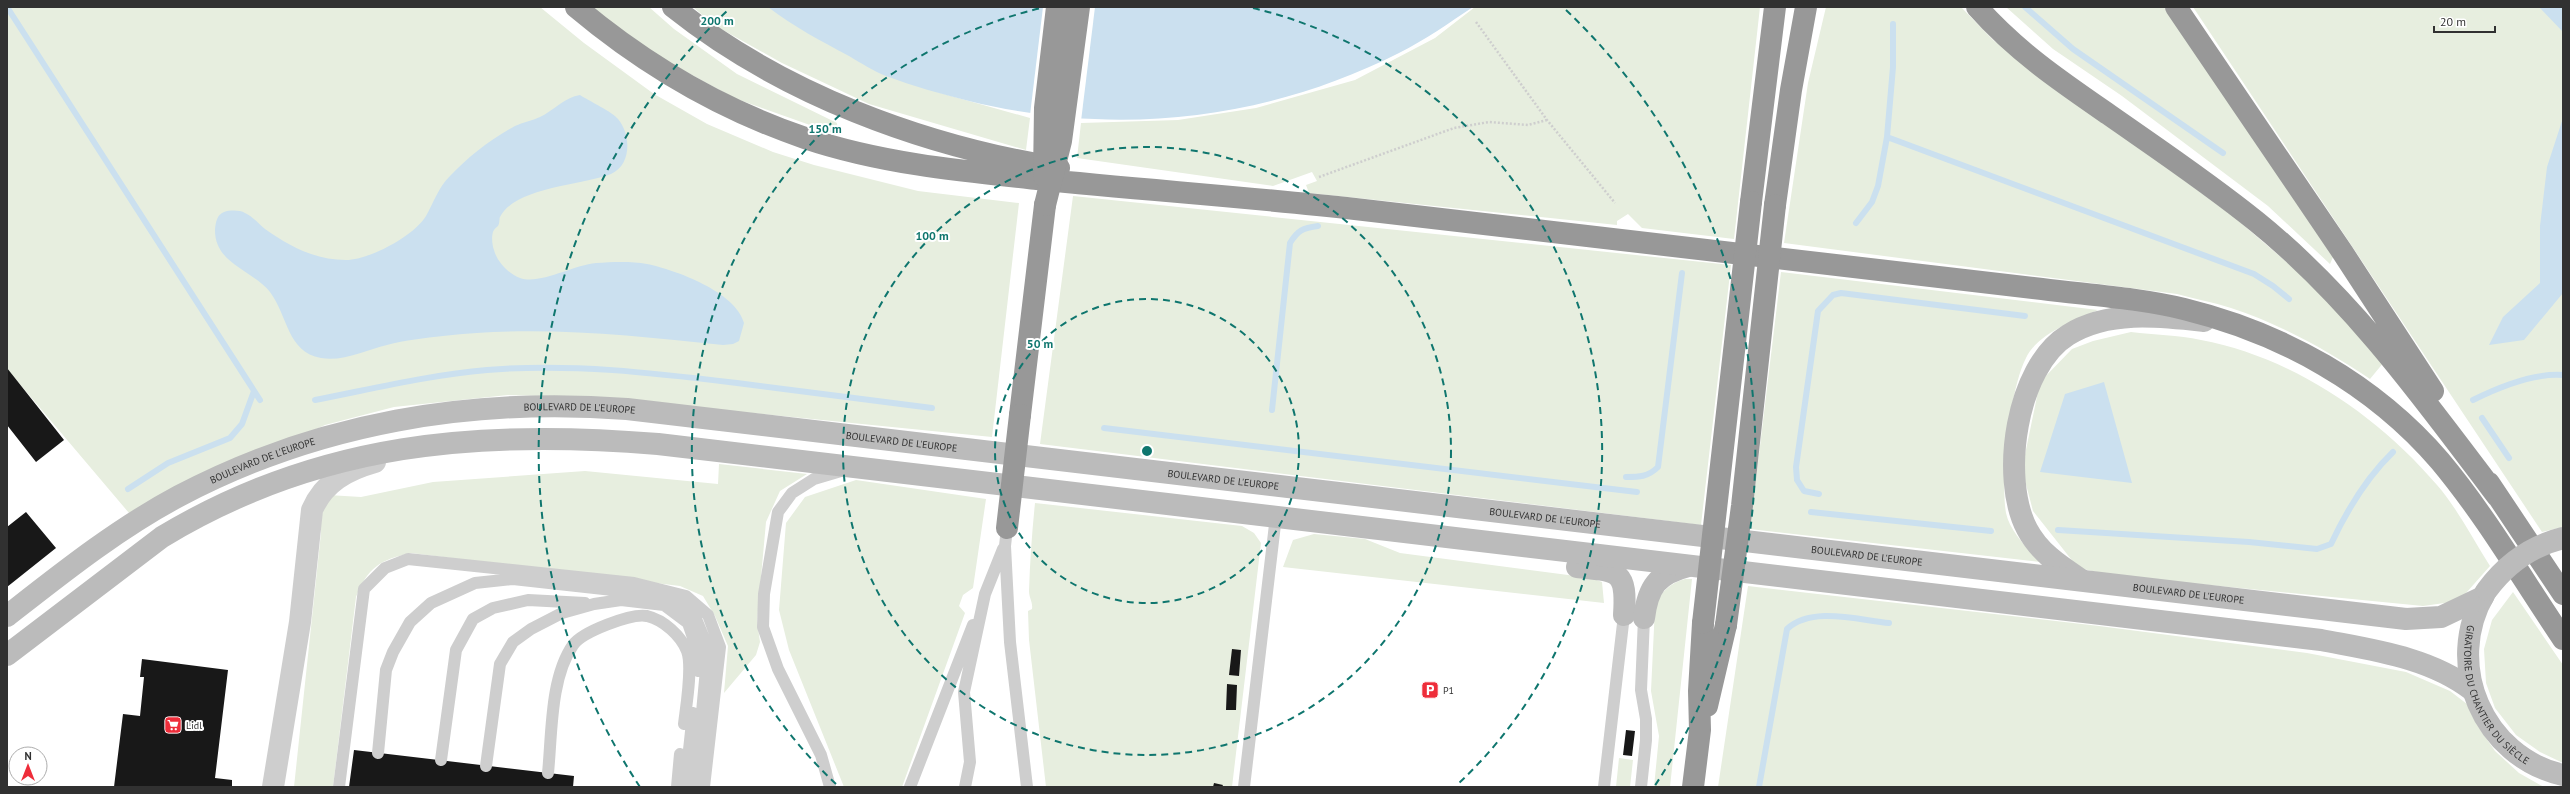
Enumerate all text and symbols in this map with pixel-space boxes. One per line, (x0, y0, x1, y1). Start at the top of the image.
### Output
scale bar (2434, 8, 2495, 34)
text: 200 m (700, 13, 734, 28)
text: 20 m (2440, 14, 2466, 29)
text: 150 m (808, 121, 842, 136)
text: 100 m (915, 228, 949, 243)
text: 50 m (1027, 336, 1053, 351)
street label: BOULEVARD DE L'EUROPE (523, 400, 636, 417)
street label: BOULEVARD DE L'EUROPE (845, 429, 958, 455)
street label: BOULEVARD DE L'EUROPE (208, 435, 317, 487)
centre of rings (1140, 444, 1154, 458)
street label: BOULEVARD DE L'EUROPE (1167, 467, 1280, 493)
street label: BOULEVARD DE L'EUROPE (1489, 505, 1601, 531)
street label: BOULEVARD DE L'EUROPE (1810, 543, 1923, 569)
street label: BOULEVARD DE L'EUROPE (2132, 581, 2245, 607)
street label: GIRATOIRE DU CHANTIER DU SIÈCLE (2461, 624, 2532, 767)
parking icon: P1 (1420, 680, 1440, 700)
place label: P1 (1443, 684, 1454, 697)
supermarket icon: Lidl (163, 715, 183, 735)
place label: Lidl (186, 719, 202, 732)
north arrow (8, 746, 48, 786)
text: N (24, 749, 32, 763)

